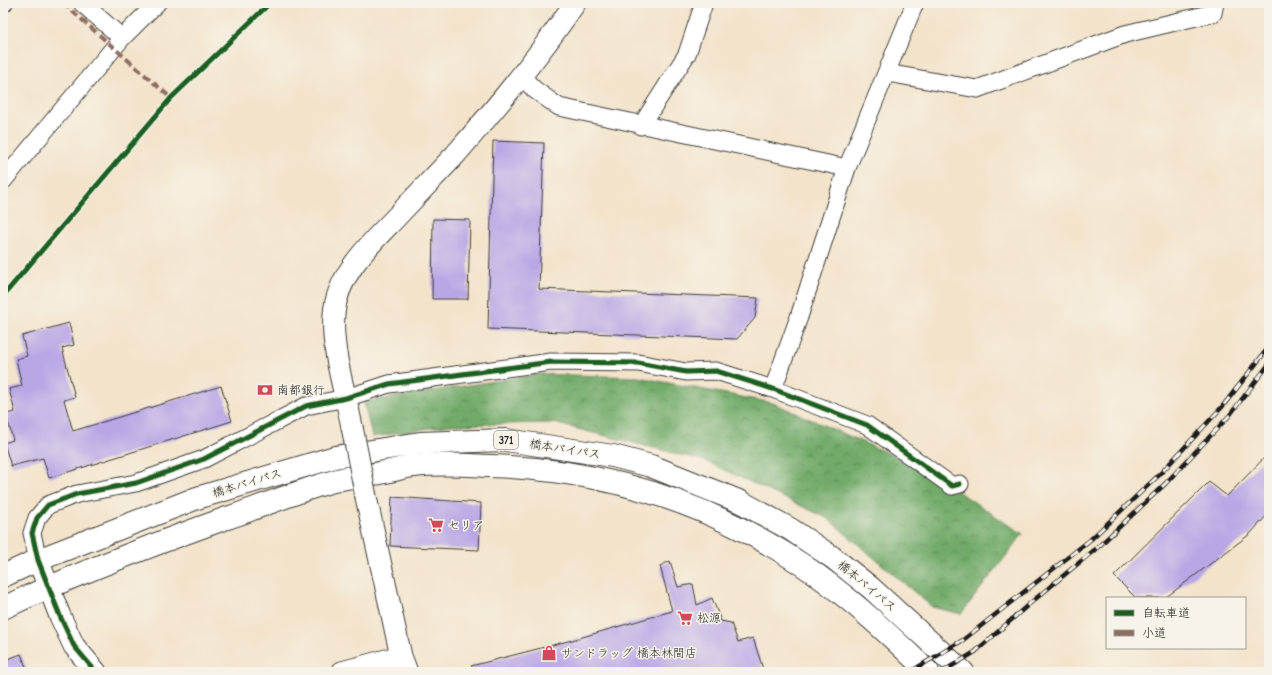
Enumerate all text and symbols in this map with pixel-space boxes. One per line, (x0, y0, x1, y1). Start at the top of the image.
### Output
bank icon: 南都銀行 (256, 381, 274, 399)
place label: 南都銀行 (277, 383, 325, 397)
road number: 371 (494, 431, 518, 449)
street label: 橋本バイパス (528, 436, 602, 462)
street label: 橋本バイパス (211, 466, 283, 500)
supermarket icon: セリア (427, 516, 445, 534)
place label: セリア (448, 518, 484, 532)
street label: 橋本バイパス (835, 558, 899, 614)
legend (1106, 597, 1246, 649)
text: 自転車道 (1142, 606, 1190, 620)
supermarket icon: 松源 (676, 609, 694, 627)
place label: 松源 (697, 611, 721, 625)
text: 小道 (1142, 626, 1166, 640)
shop icon: サンドラッグ 橋本林間店 (540, 644, 558, 662)
place label: サンドラッグ 橋本林間店 (561, 646, 697, 660)

